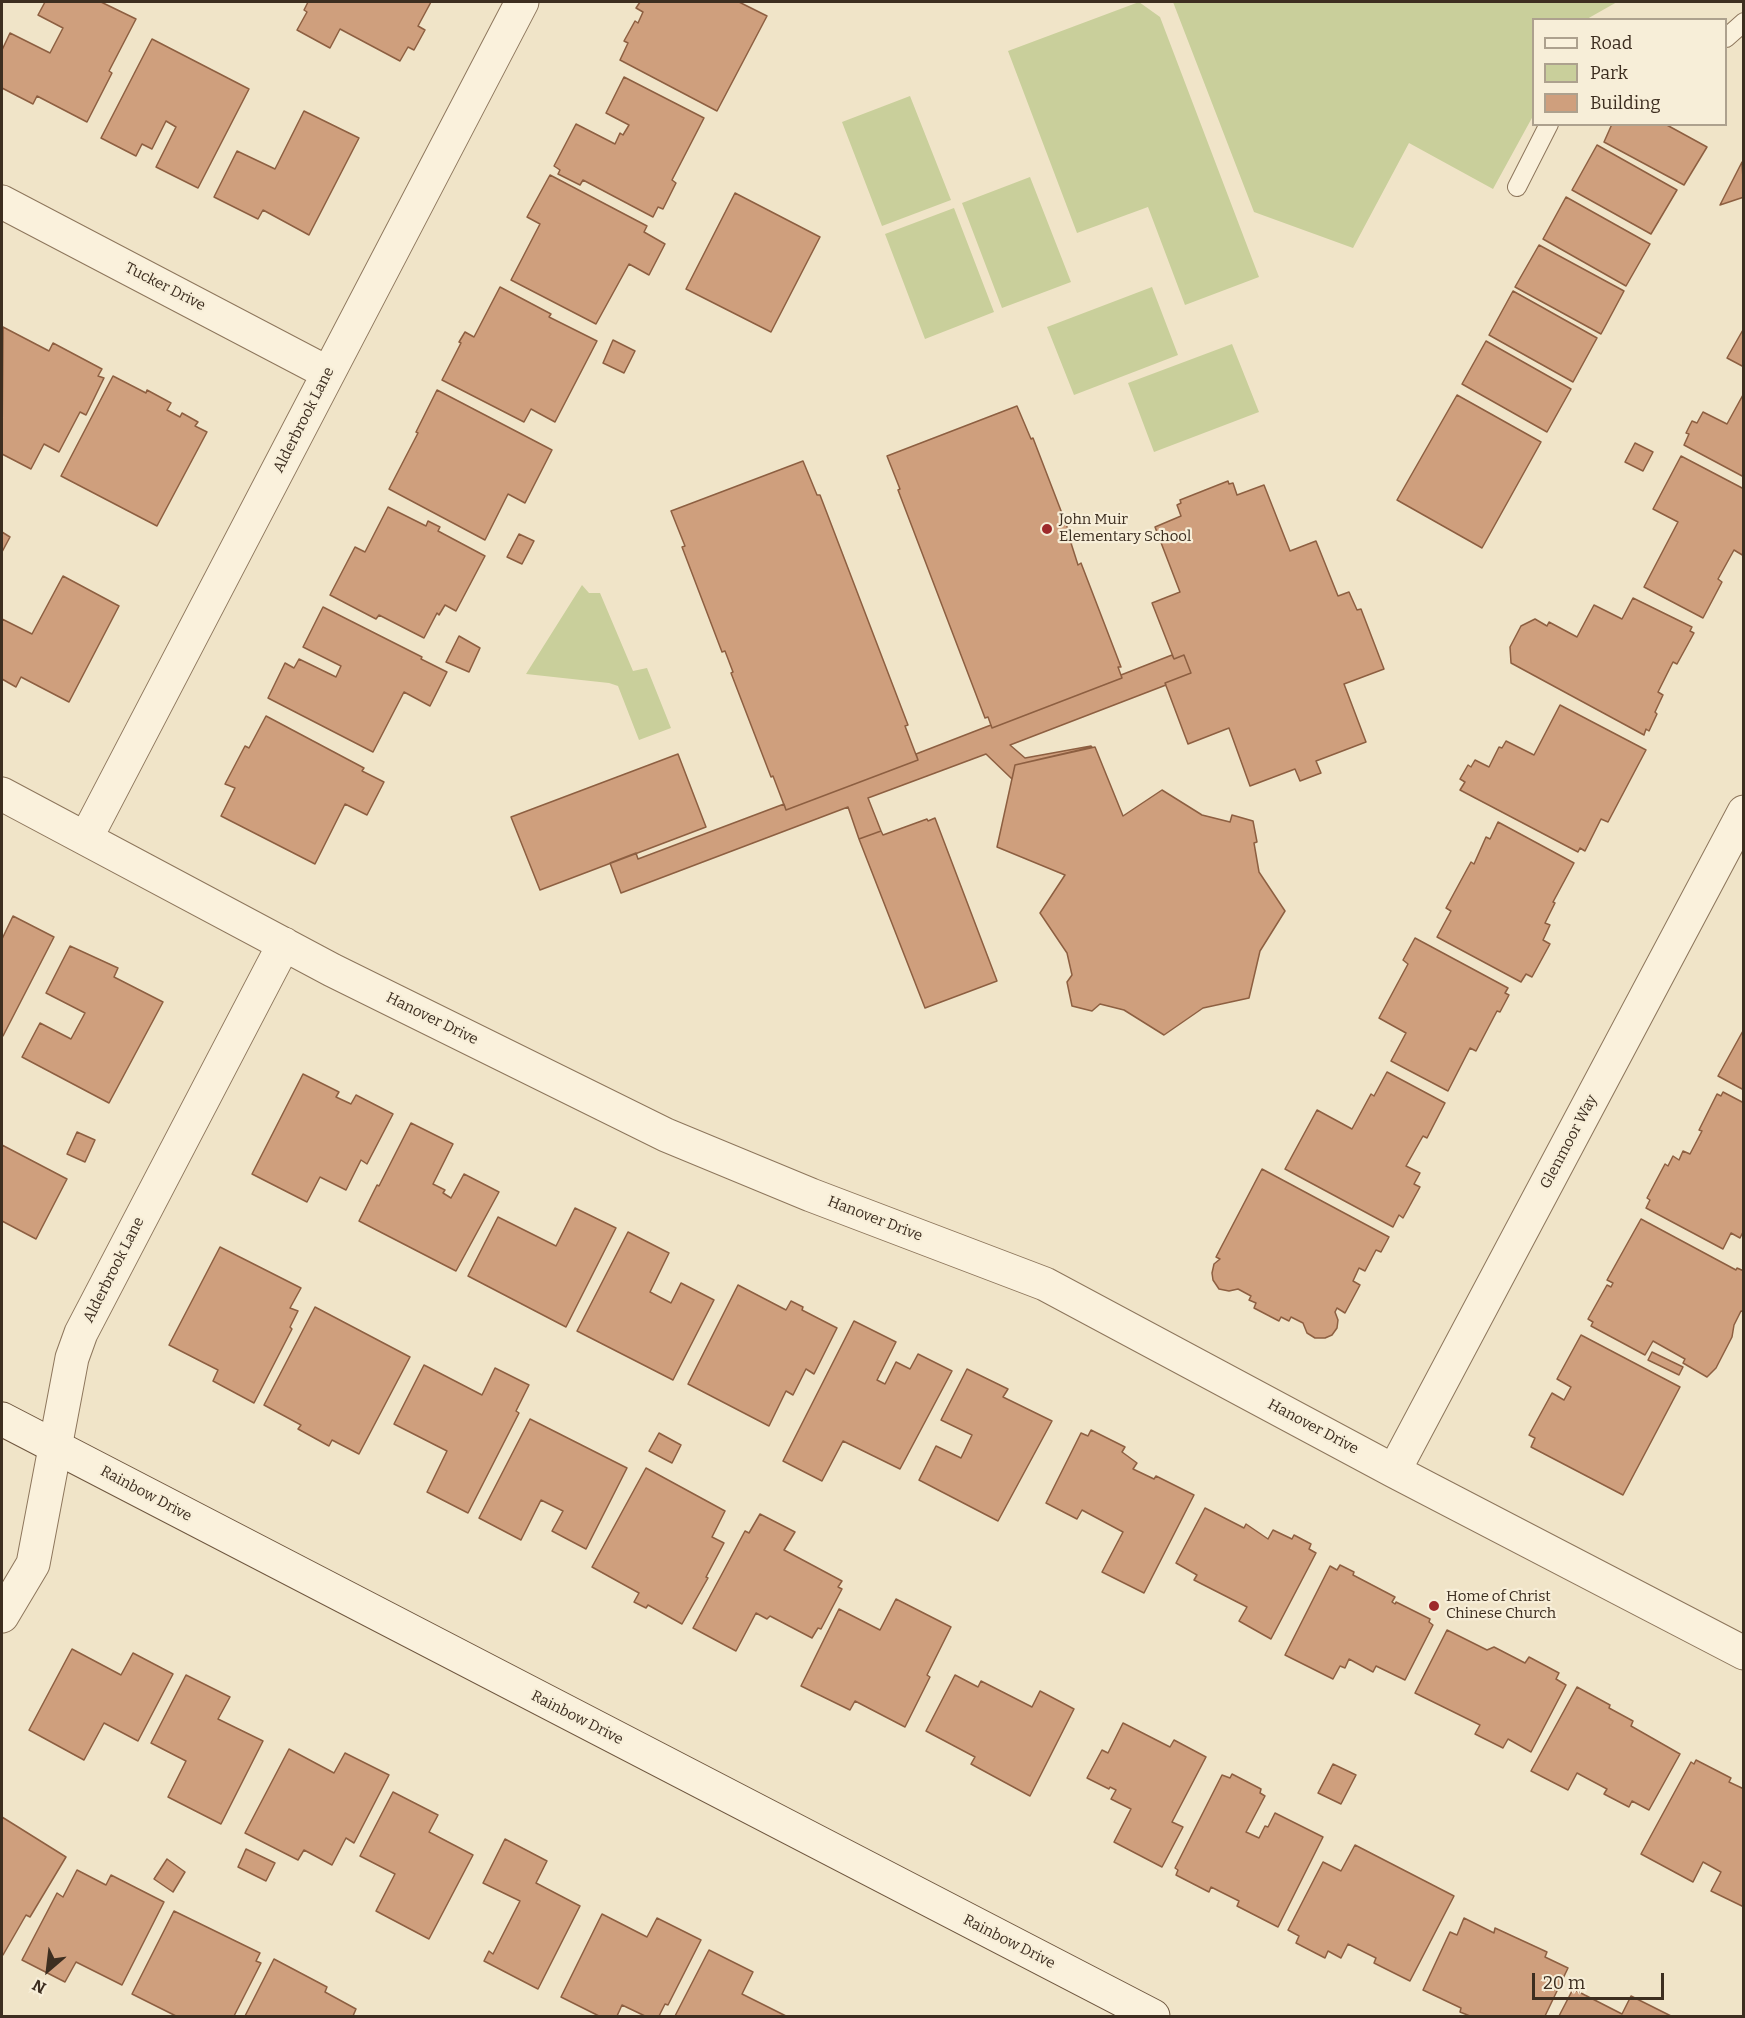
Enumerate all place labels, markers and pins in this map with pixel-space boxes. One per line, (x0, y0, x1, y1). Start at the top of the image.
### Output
place label: John Muir Elementary School (1059, 511, 1191, 546)
marker: John Muir Elementary School (1040, 522, 1054, 536)
place label: Home of Christ Chinese Church (1446, 1588, 1556, 1623)
marker: Home of Christ Chinese Church (1427, 1599, 1441, 1613)

